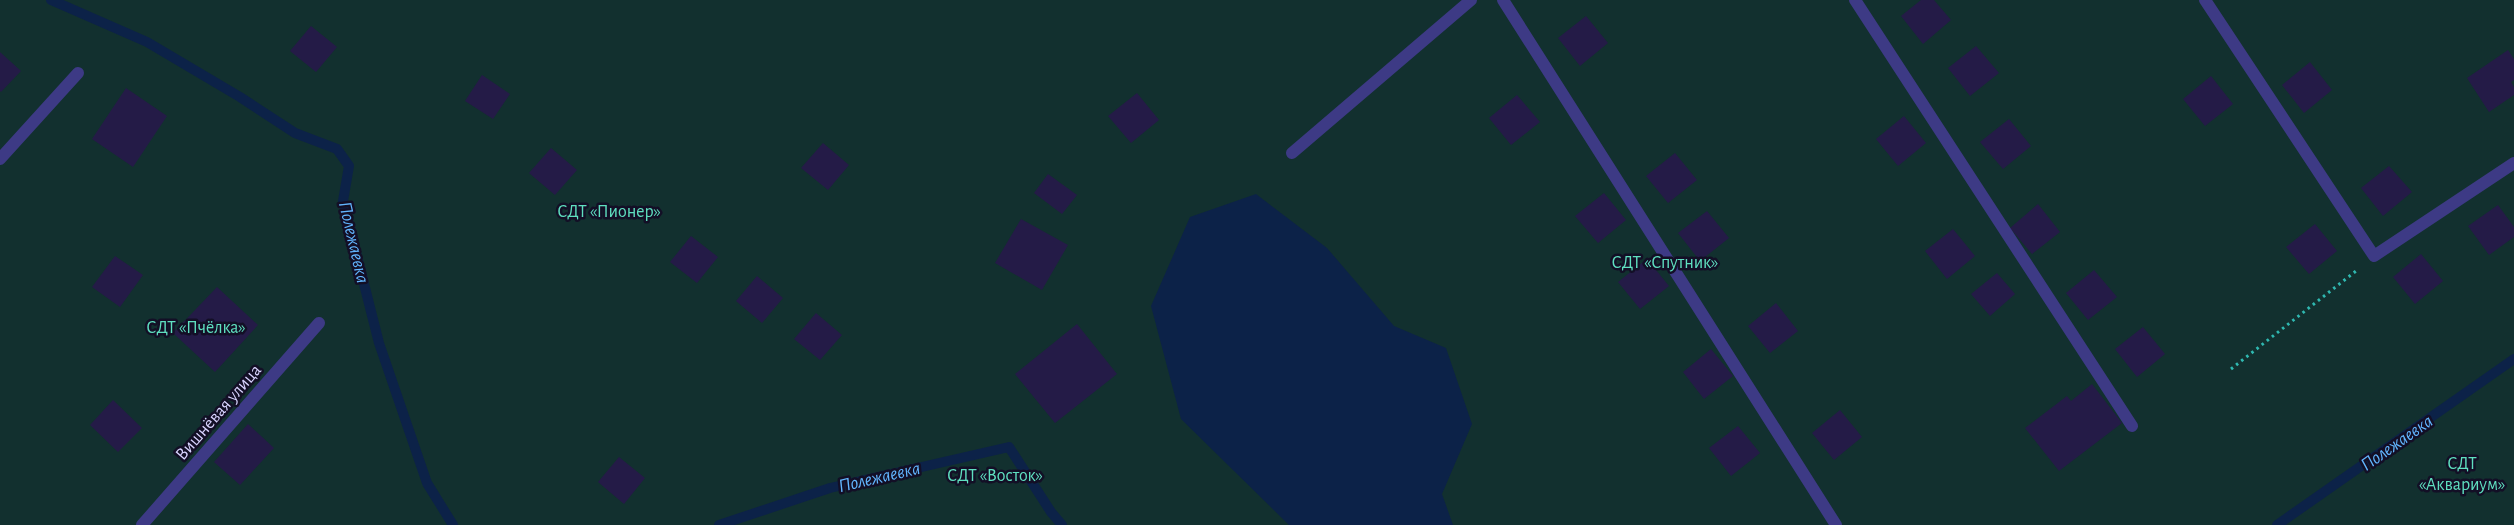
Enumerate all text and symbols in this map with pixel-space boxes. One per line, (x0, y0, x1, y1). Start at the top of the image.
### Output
water label: Полежаевка (335, 200, 372, 285)
park label: СДТ «Пионер» (557, 203, 661, 221)
park label: СДТ «Спутник» (1612, 254, 1718, 272)
park label: СДТ «Пчёлка» (146, 319, 246, 337)
street label: Вишнёвая улица (172, 361, 265, 464)
water label: Полежаевка (2357, 412, 2436, 475)
park label: СДТ «Аквариум» (2419, 455, 2505, 494)
water label: Полежаевка (837, 459, 922, 496)
park label: СДТ «Восток» (947, 467, 1043, 485)

